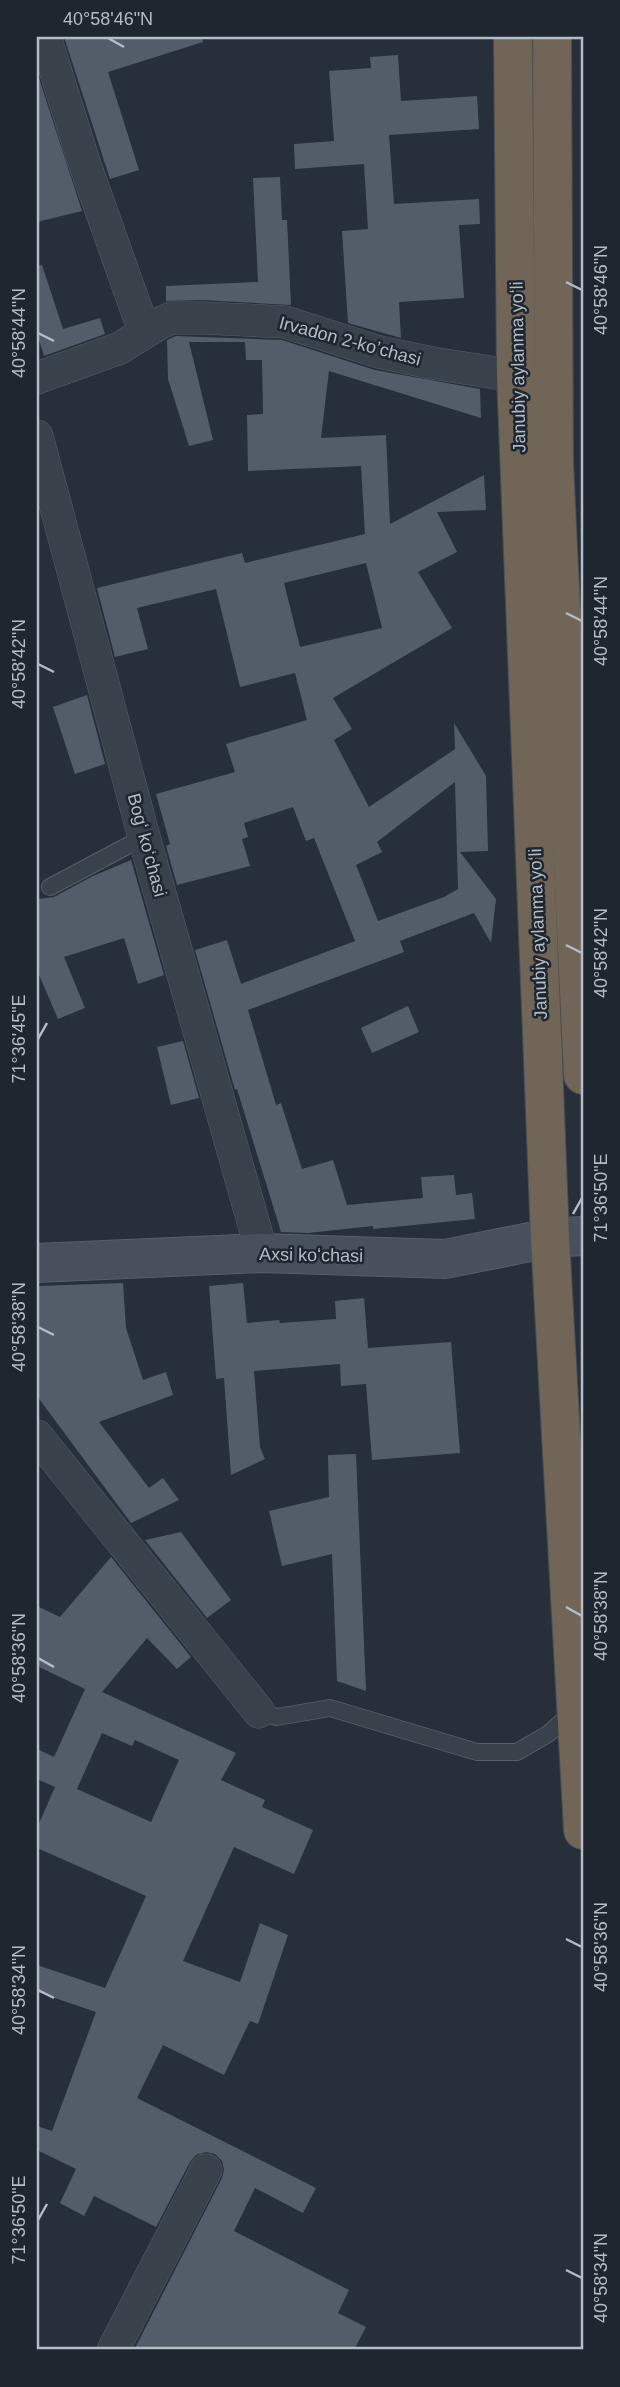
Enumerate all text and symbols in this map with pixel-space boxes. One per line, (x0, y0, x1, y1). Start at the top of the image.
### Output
text: 40°58'46"N (63, 9, 153, 29)
text: 40°58'46"N (591, 245, 611, 335)
street label: Janubiy aylanma yoʻli (507, 281, 529, 453)
text: 40°58'44"N (9, 288, 29, 378)
street label: Irvadon 2-koʼchasi (277, 312, 423, 370)
text: 40°58'44"N (591, 576, 611, 666)
text: 40°58'42"N (9, 619, 29, 709)
street label: Bogʻ koʻchasi (124, 791, 170, 899)
street label: Janubiy aylanma yoʻli (525, 848, 551, 1020)
text: 40°58'42"N (591, 908, 611, 998)
text: 71°36'45"E (9, 994, 29, 1084)
text: 71°36'50"E (591, 1153, 611, 1243)
street label: Axsi koʻchasi (259, 1244, 363, 1266)
text: 40°58'38"N (9, 1282, 29, 1372)
text: 40°58'38"N (591, 1571, 611, 1661)
text: 40°58'36"N (9, 1613, 29, 1703)
text: 40°58'36"N (591, 1902, 611, 1992)
text: 40°58'34"N (9, 1945, 29, 2035)
text: 71°36'50"E (9, 2175, 29, 2265)
text: 40°58'34"N (591, 2233, 611, 2323)

